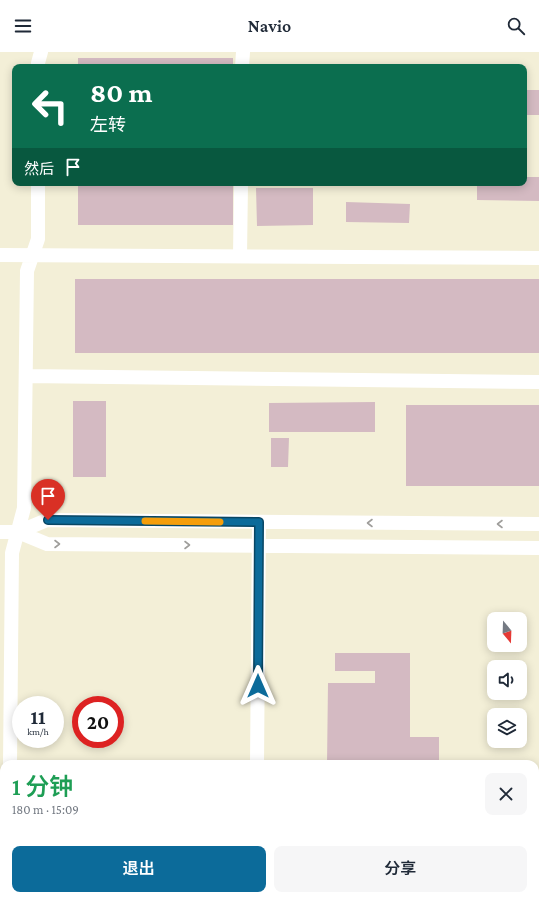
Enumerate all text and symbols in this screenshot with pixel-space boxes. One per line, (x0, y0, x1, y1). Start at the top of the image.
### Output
icon: menu (12, 15, 34, 37)
icon: search (505, 15, 527, 37)
text: Navio (248, 16, 291, 36)
text: 80 m (90, 77, 152, 108)
icon: left (24, 80, 76, 132)
text: 左转 (90, 115, 126, 135)
icon: arrive (62, 156, 84, 178)
text: 然后 (24, 161, 54, 177)
pin (31, 479, 65, 520)
icon: arrive (37, 485, 59, 507)
one-way arrow (367, 519, 373, 527)
one-way arrow (497, 520, 503, 528)
one-way arrow (54, 540, 60, 548)
one-way arrow (184, 541, 190, 549)
north arrow (487, 612, 527, 652)
map controls (487, 612, 527, 748)
button: sound (487, 660, 527, 700)
position arrow (237, 665, 279, 707)
speed limit sign: 20 (72, 696, 124, 748)
text: 11 (31, 706, 45, 728)
button: layers (487, 708, 527, 748)
text: km/h (27, 726, 49, 737)
text: 1 分钟 (12, 773, 73, 800)
button: close (485, 773, 527, 815)
text: 180 m · 15:09 (12, 802, 79, 817)
button: 退出 (12, 846, 266, 892)
button: 分享 (274, 846, 527, 892)

